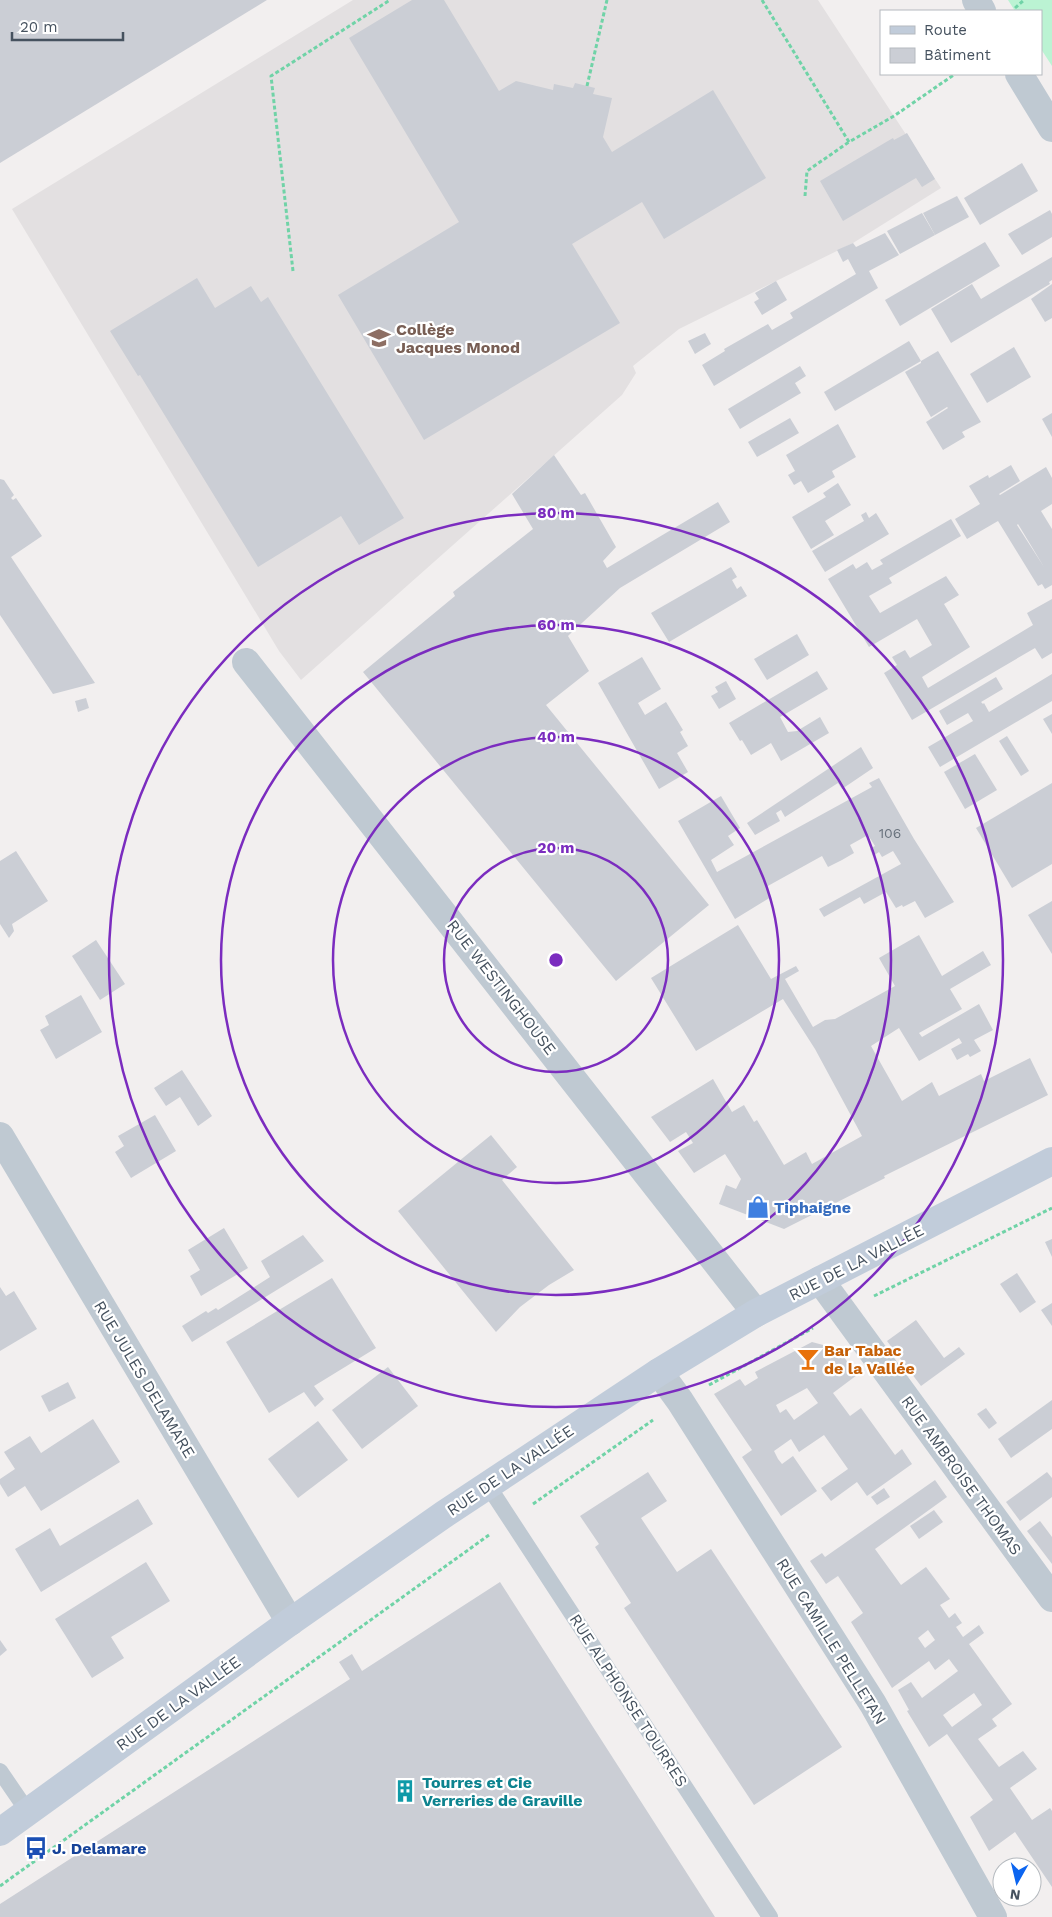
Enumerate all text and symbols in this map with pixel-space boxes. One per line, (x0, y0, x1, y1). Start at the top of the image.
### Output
scale bar (12, 10, 124, 42)
legend (880, 10, 1042, 75)
text: 20 m (20, 18, 58, 36)
text: Route (924, 21, 967, 39)
text: Bâtiment (924, 46, 991, 64)
place label: Collège Jacques Monod (396, 320, 520, 357)
school or university icon: Collège Jacques Monod (366, 325, 392, 351)
text: 80 m (537, 504, 575, 522)
text: 60 m (537, 616, 575, 634)
text: 40 m (537, 728, 575, 746)
house number: 106 (879, 825, 901, 841)
text: 20 m (537, 839, 575, 857)
street label: RUE WESTINGHOUSE (443, 916, 560, 1058)
centre of rings (547, 951, 565, 969)
shop icon: Tiphaigne (745, 1194, 771, 1220)
place label: Tiphaigne (774, 1198, 851, 1217)
street label: RUE DE LA VALLÉE (786, 1220, 927, 1305)
street label: RUE JULES DELAMARE (90, 1297, 199, 1461)
place label: Bar Tabac de la Vallée (824, 1341, 915, 1378)
bar icon: Bar Tabac de la Vallée (795, 1346, 821, 1372)
street label: RUE AMBROISE THOMAS (897, 1392, 1026, 1559)
street label: RUE DE LA VALLÉE (443, 1421, 577, 1520)
street label: RUE CAMILLE PELLETAN (773, 1555, 891, 1728)
street label: RUE ALPHONSE TOURRES (566, 1610, 692, 1790)
street label: RUE DE LA VALLÉE (113, 1652, 244, 1755)
place label: Tourres et Cie Verreries de Graville (422, 1773, 583, 1810)
building icon: Tourres et Cie Verreries de Graville (392, 1778, 418, 1804)
bus stop icon: J. Delamare (23, 1835, 49, 1861)
place label: J. Delamare (52, 1839, 146, 1858)
north arrow (992, 1857, 1042, 1907)
text: N (1009, 1886, 1021, 1904)

